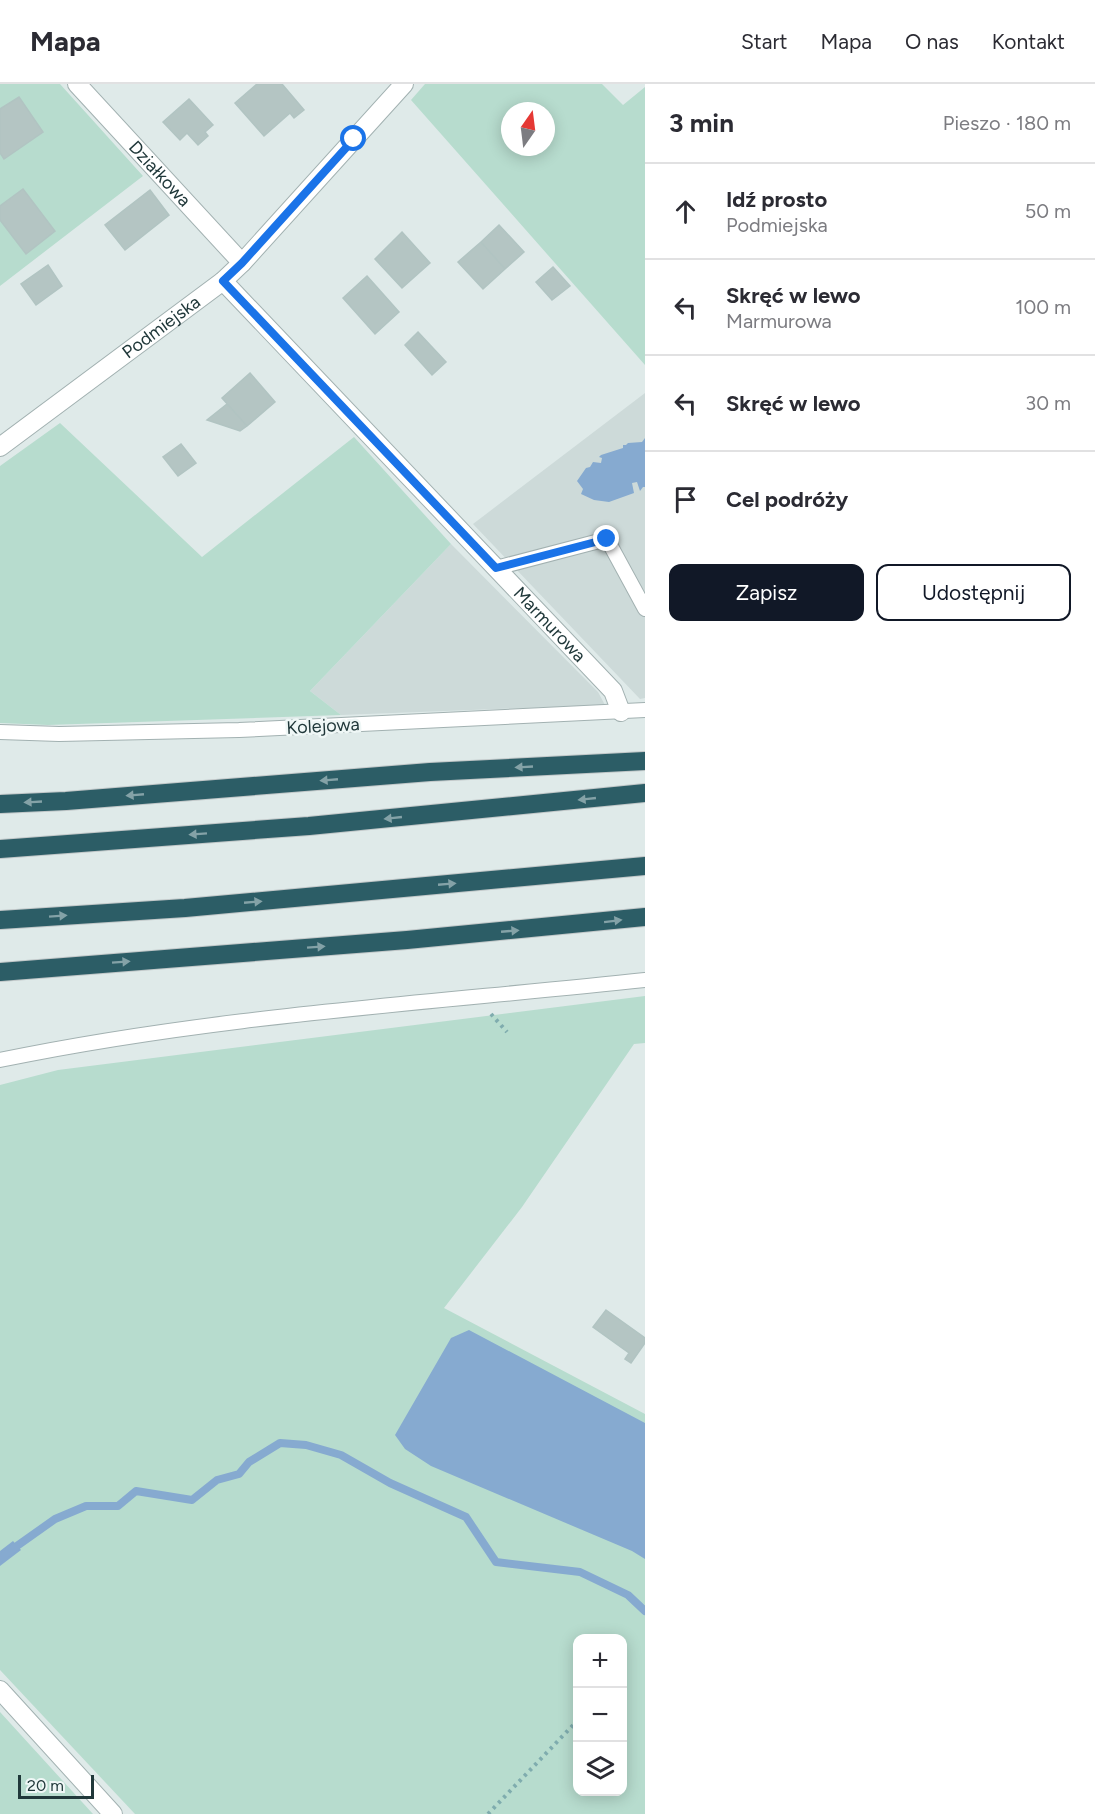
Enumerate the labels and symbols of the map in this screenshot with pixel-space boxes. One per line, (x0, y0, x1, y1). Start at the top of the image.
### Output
north arrow (501, 102, 555, 156)
route start (340, 125, 366, 151)
street label: Działkowa (124, 136, 195, 211)
street label: Podmiejska (118, 291, 205, 363)
route end (593, 525, 619, 551)
street label: Marmurowa (509, 582, 590, 667)
street label: Kolejowa (286, 713, 360, 739)
one-way arrow (514, 762, 533, 771)
one-way arrow (320, 775, 339, 785)
one-way arrow (125, 790, 144, 800)
one-way arrow (577, 794, 596, 804)
one-way arrow (24, 798, 43, 807)
one-way arrow (383, 813, 402, 823)
one-way arrow (189, 830, 208, 839)
one-way arrow (438, 879, 457, 889)
one-way arrow (243, 897, 262, 907)
one-way arrow (49, 912, 68, 921)
one-way arrow (603, 916, 622, 925)
one-way arrow (500, 926, 519, 936)
one-way arrow (306, 942, 325, 952)
one-way arrow (112, 957, 131, 967)
scale bar (18, 1772, 94, 1800)

